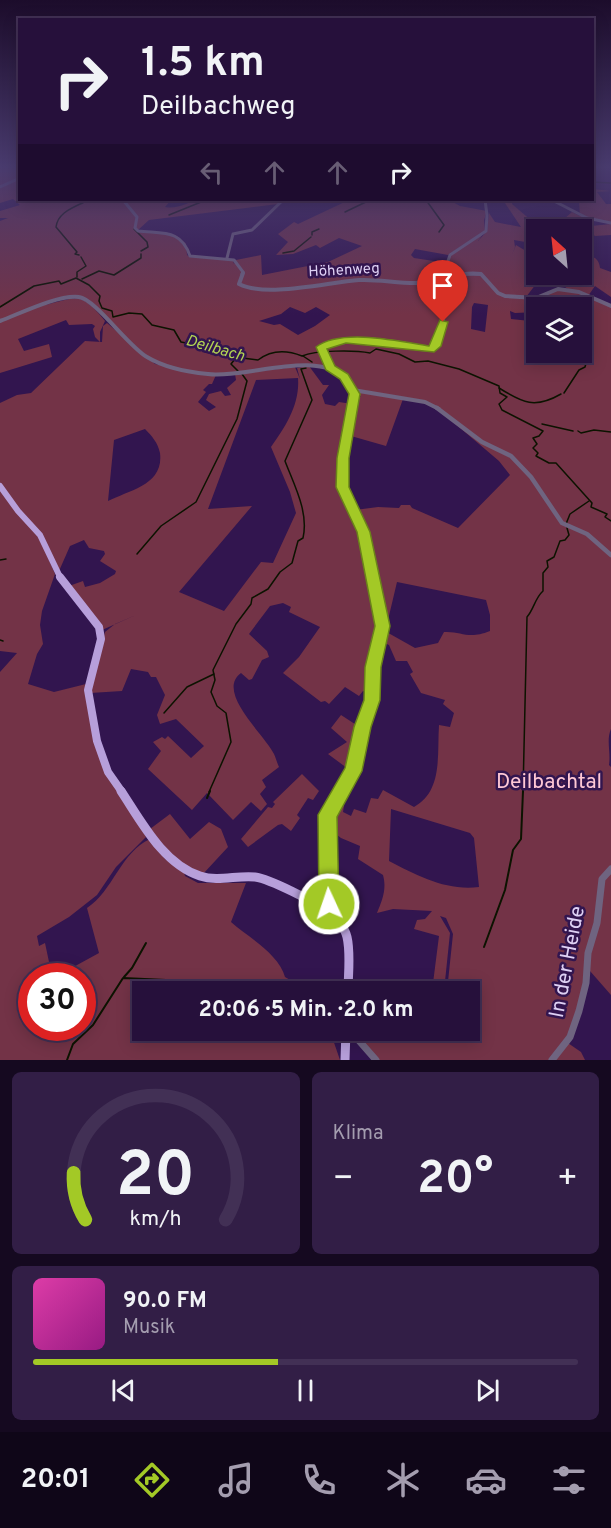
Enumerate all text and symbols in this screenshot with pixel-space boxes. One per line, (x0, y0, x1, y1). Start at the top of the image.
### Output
text: 1.5 km (141, 38, 265, 91)
icon: right (42, 42, 120, 120)
text: Deilbachweg (141, 90, 295, 124)
icon: left (195, 156, 228, 189)
icon: ahead (258, 156, 291, 189)
icon: ahead (321, 156, 354, 189)
icon: right (384, 156, 417, 189)
north arrow (526, 219, 592, 285)
map controls (526, 219, 592, 363)
street label: Höhenweg (308, 260, 380, 282)
pin (417, 260, 468, 322)
icon: arrive (426, 269, 459, 302)
button: layers (526, 297, 592, 363)
water label: Deilbach (183, 331, 247, 367)
park label: Deilbachtal (496, 769, 602, 796)
position arrow (297, 872, 361, 936)
street label: In der Heide (544, 904, 592, 1020)
speed limit sign: 30 (18, 963, 96, 1041)
text: 20:06 · 5 Min. · 2.0 km (198, 997, 414, 1024)
text: Klima (333, 1121, 384, 1147)
text: 20 (116, 1139, 195, 1218)
text: 20° (417, 1152, 493, 1209)
text: − (333, 1159, 354, 1201)
text: + (557, 1159, 578, 1201)
text: km/h (130, 1206, 182, 1233)
text: 90.0 FM (123, 1288, 207, 1315)
text: Musik (123, 1315, 175, 1341)
icon: previous (107, 1374, 140, 1407)
icon: pause (289, 1374, 322, 1407)
icon: next (471, 1374, 504, 1407)
icon: directions (131, 1459, 173, 1501)
icon: music (215, 1459, 257, 1501)
icon: phone (298, 1459, 340, 1501)
icon: climate (382, 1459, 424, 1501)
icon: car (465, 1459, 507, 1501)
icon: filters (548, 1459, 590, 1501)
text: 20:01 (21, 1463, 90, 1497)

